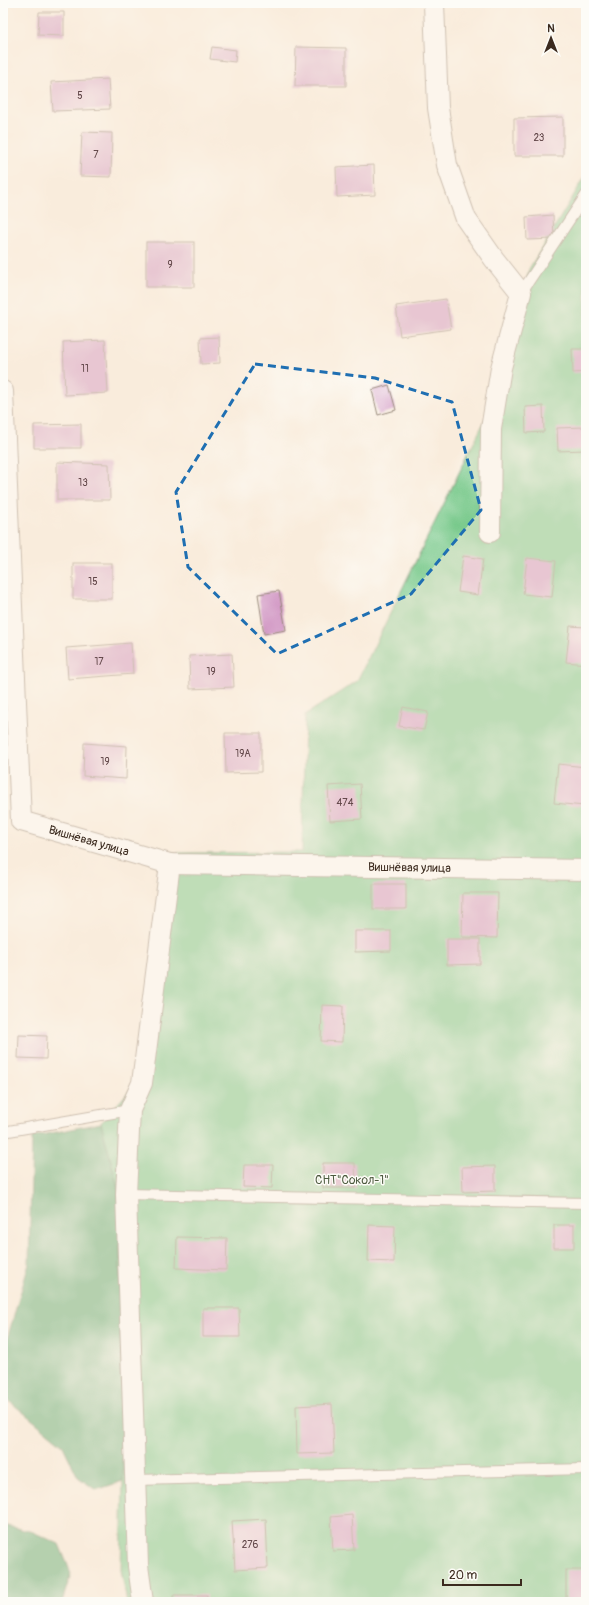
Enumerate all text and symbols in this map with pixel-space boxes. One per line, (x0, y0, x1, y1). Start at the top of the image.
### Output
north arrow (531, 18, 571, 58)
text: N (547, 22, 555, 35)
house number: 5 (77, 90, 83, 102)
house number: 23 (534, 132, 545, 144)
house number: 7 (93, 149, 99, 161)
house number: 9 (167, 259, 173, 271)
house number: 11 (81, 363, 89, 375)
house number: 13 (78, 477, 88, 489)
house number: 15 (88, 576, 98, 588)
house number: 17 (94, 656, 104, 668)
house number: 19 (206, 666, 216, 678)
house number: 19А (235, 748, 251, 760)
house number: 19 (100, 756, 110, 768)
house number: 474 (337, 797, 354, 809)
street label: Вишнёвая улица (47, 822, 131, 860)
street label: Вишнёвая улица (368, 860, 451, 876)
park label: СНТ"Сокол-1" (315, 1173, 389, 1188)
house number: 276 (242, 1539, 259, 1551)
scale bar (443, 1561, 521, 1587)
text: 20 m (449, 1568, 478, 1583)

